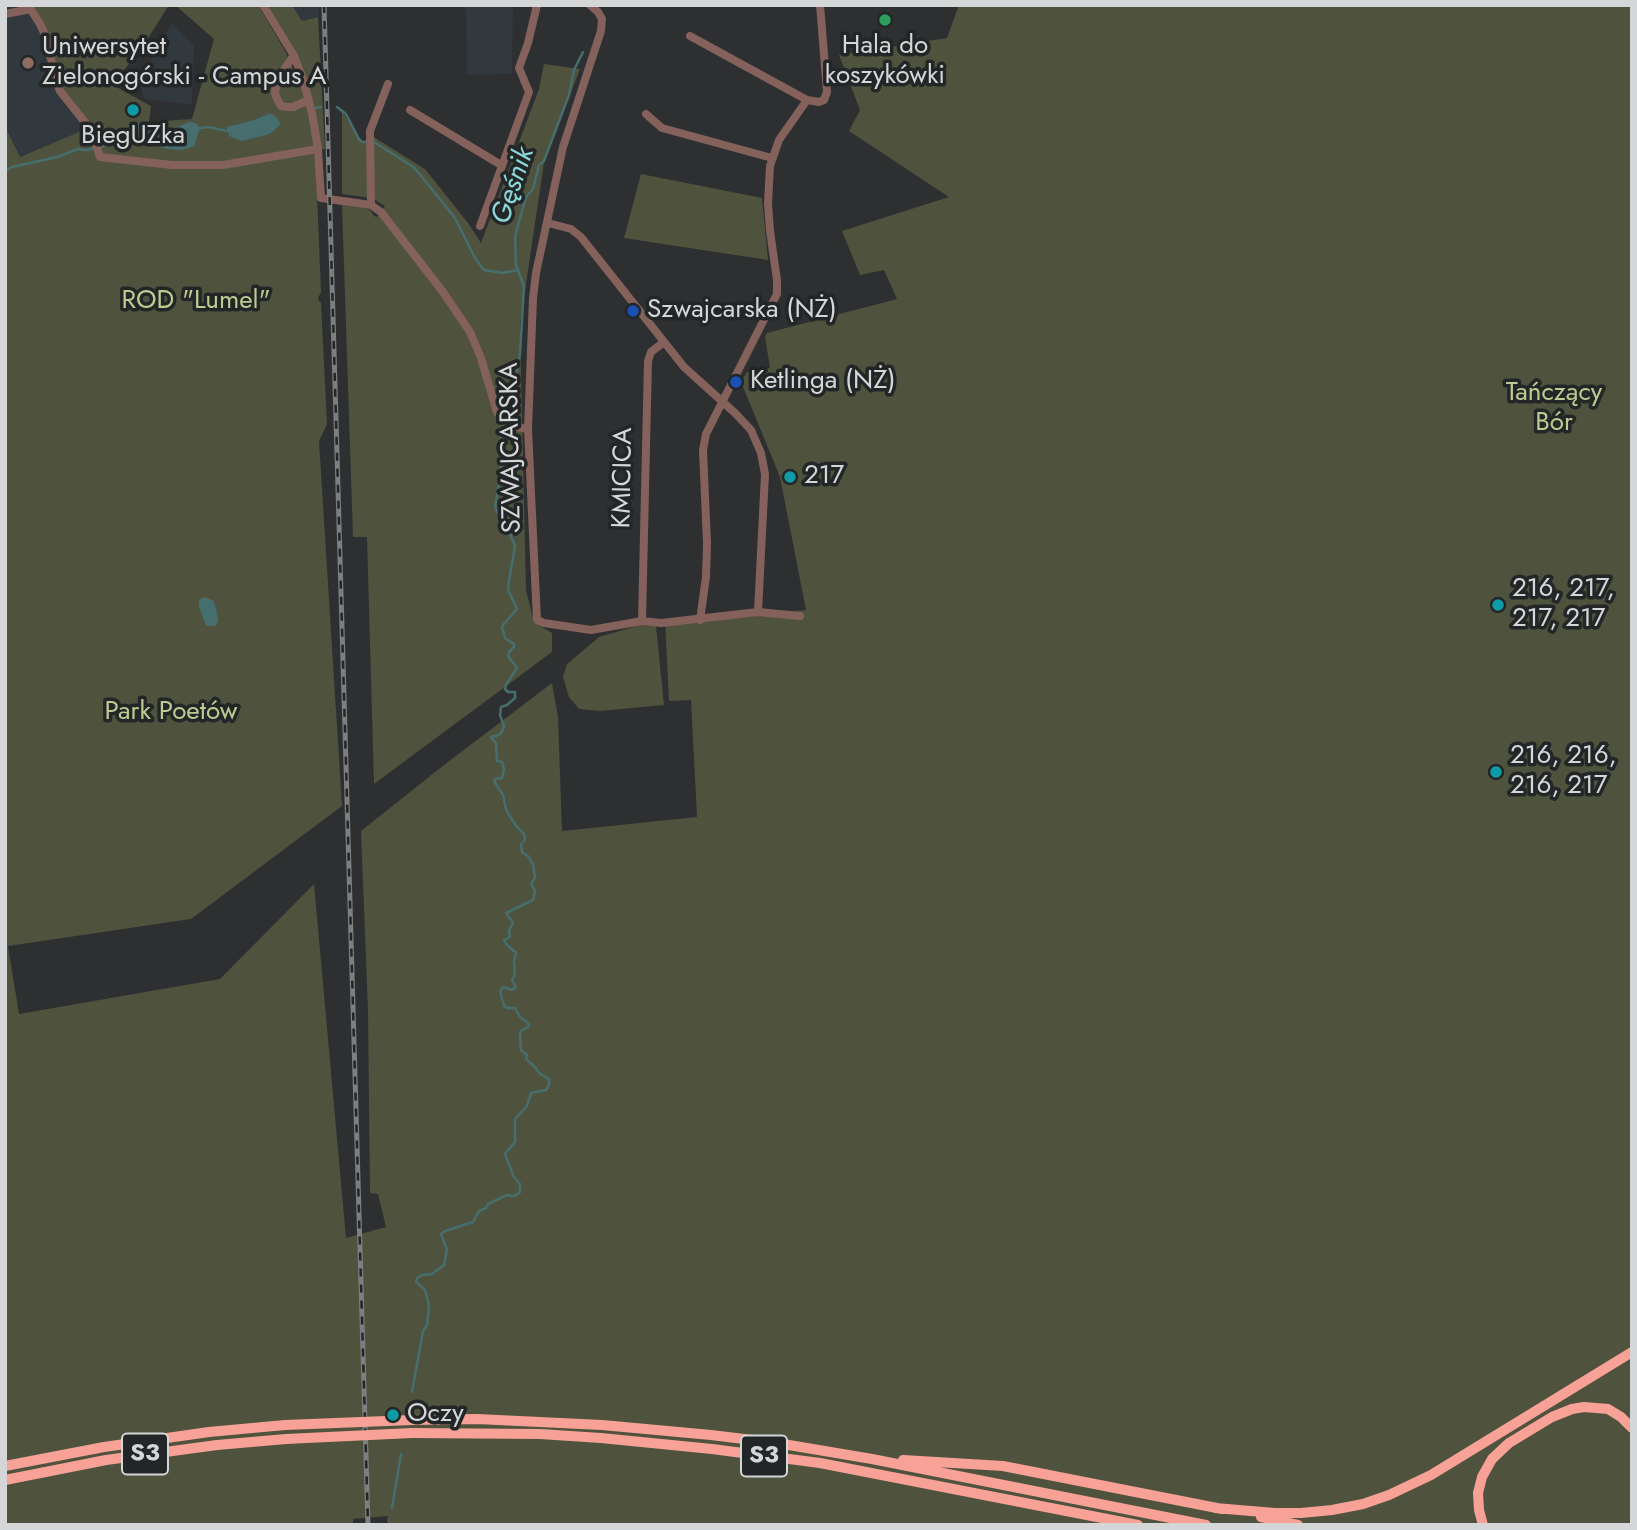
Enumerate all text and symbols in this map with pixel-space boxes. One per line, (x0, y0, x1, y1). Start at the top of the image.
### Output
marker: Hala do koszykówki (877, 12, 893, 28)
place label: Hala do koszykówki (825, 31, 945, 92)
place label: Uniwersytet Zielonogórski - Campus A (42, 32, 327, 94)
marker: Uniwersytet Zielonogórski - Campus A (20, 55, 36, 71)
marker: BiegUZka (125, 102, 141, 118)
place label: BiegUZka (81, 121, 185, 153)
water label: Gęśnik (485, 143, 543, 229)
park label: ROD "Lumel" (121, 286, 271, 318)
place label: Szwajcarska (NŻ) (647, 295, 837, 327)
marker: Szwajcarska (NŻ) (625, 303, 641, 319)
street label: SZWAJCARSKA (495, 362, 529, 534)
place label: Ketlinga (NŻ) (750, 366, 895, 398)
marker: Ketlinga (NŻ) (728, 374, 744, 390)
park label: Tańczący Bór (1506, 378, 1602, 440)
street label: KMICICA (608, 427, 640, 529)
place label: 217 (804, 461, 844, 493)
marker: 217 (782, 469, 798, 485)
place label: 216, 217, 217, 217 (1512, 574, 1615, 636)
marker: 216, 217, 217, 217 (1490, 597, 1506, 613)
park label: Park Poetów (105, 697, 237, 729)
place label: 216, 216, 216, 217 (1510, 741, 1617, 802)
marker: 216, 216, 216, 217 (1488, 764, 1504, 780)
place label: Oczy (407, 1399, 464, 1431)
marker: Oczy (385, 1407, 401, 1423)
road number: S3 (122, 1434, 168, 1474)
road number: S3 (741, 1436, 787, 1476)

